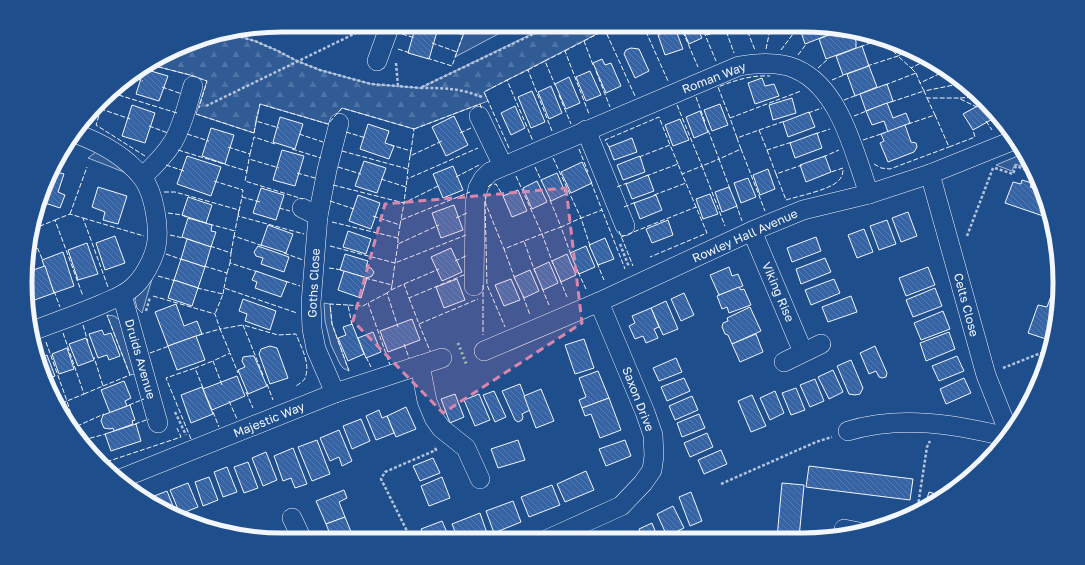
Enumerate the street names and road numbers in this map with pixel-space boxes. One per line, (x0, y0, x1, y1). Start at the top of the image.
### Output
street label: Roman Way (680, 58, 748, 97)
street label: Rowley Hall Avenue (690, 206, 800, 266)
street label: Goths Close (304, 248, 323, 318)
street label: Viking Rise (759, 260, 798, 324)
street label: Celts Close (951, 271, 982, 338)
street label: Druids Avenue (122, 317, 159, 401)
street label: Saxon Drive (619, 364, 658, 433)
street label: Majestic Way (231, 398, 307, 441)

